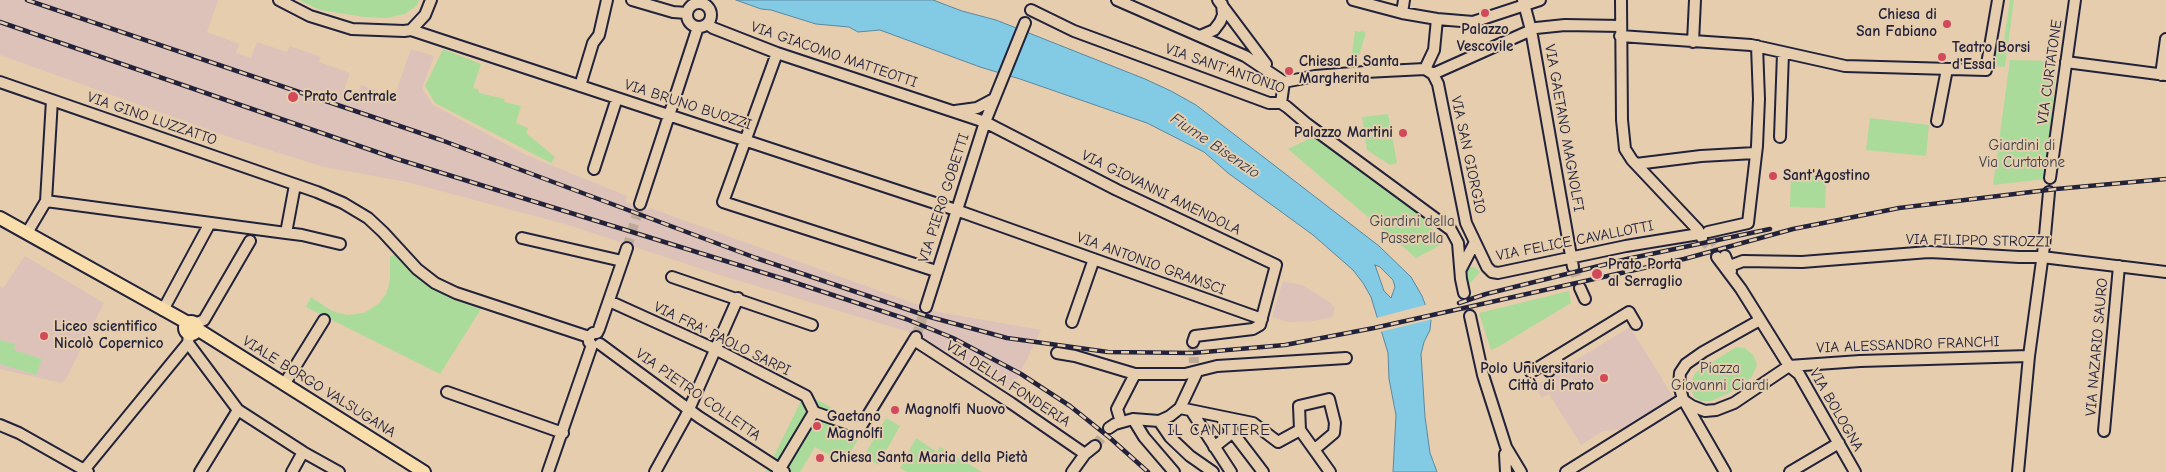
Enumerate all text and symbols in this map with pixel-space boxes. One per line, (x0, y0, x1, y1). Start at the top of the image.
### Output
place label: Chiesa di San Fabiano (1856, 6, 1937, 41)
marker: Palazzo Vescovile (1479, 7, 1491, 19)
street label: VIA GIACOMO MATTEOTTI (748, 18, 920, 92)
marker: Chiesa di San Fabiano (1941, 18, 1953, 30)
street label: VIA CURTATONE (2034, 18, 2066, 126)
place label: Palazzo Vescovile (1457, 21, 1513, 56)
place label: Teatro Borsi d'Essai (1952, 39, 2030, 74)
street label: VIA SANT'ANTONIO (1163, 40, 1287, 98)
street label: VIA GAETANO MAGNOLFI (1540, 43, 1588, 213)
marker: Teatro Borsi d'Essai (1936, 51, 1948, 63)
place label: Chiesa di Santa Margherita (1299, 53, 1399, 88)
marker: Chiesa di Santa Margherita (1283, 65, 1295, 77)
street label: VIA BRUNO BUOZZI (622, 76, 754, 134)
street label: VIA GINO LUZZATTO (85, 88, 219, 150)
place label: Prato Centrale (304, 88, 397, 106)
marker: Prato Centrale (286, 90, 300, 104)
street label: VIA SAN GIORGIO (1447, 94, 1489, 216)
water label: Fiume Bisenzio (1167, 109, 1263, 183)
place label: Palazzo Martini (1294, 124, 1393, 142)
marker: Palazzo Martini (1397, 127, 1409, 139)
street label: VIA PIERO GOBETTI (915, 131, 973, 265)
park label: Giardini di Via Curtatone (1979, 137, 2065, 172)
street label: VIA GIOVANNI AMENDOLA (1078, 147, 1244, 239)
place label: Sant'Agostino (1783, 167, 1870, 185)
marker: Sant'Agostino (1767, 170, 1779, 182)
park label: Giardini della Passerella (1369, 213, 1455, 248)
street label: VIA FELICE CAVALLOTTI (1495, 217, 1655, 265)
street label: VIA ANTONIO GRAMSCI (1074, 229, 1228, 299)
street label: VIA FILIPPO STROZZI (1906, 231, 2050, 251)
place label: Prato Porta al Serraglio (1608, 256, 1682, 291)
marker: Prato Porta al Serraglio (1590, 267, 1604, 281)
street label: VIA NAZARIO SAURO (2082, 277, 2112, 417)
street label: VIA FRA' PAOLO SARPI (651, 298, 793, 380)
place label: Liceo scientifico Nicolò Copernico (54, 318, 163, 353)
marker: Liceo scientifico Nicolò Copernico (38, 330, 50, 342)
street label: VIALE BORGO VALSUGANA (239, 332, 399, 442)
street label: VIA ALESSANDRO FRANCHI (1816, 333, 2000, 357)
street label: VIA DELLA FONDERIA (942, 337, 1074, 431)
street label: VIA PIETRO COLLETTA (632, 345, 764, 445)
place label: Polo Universitario Città di Prato (1480, 360, 1594, 395)
park label: Piazza Giovanni Ciardi (1671, 360, 1769, 395)
street label: VIA BOLOGNA (1805, 365, 1867, 455)
marker: Polo Universitario Città di Prato (1598, 372, 1610, 384)
place label: Magnolfi Nuovo (905, 401, 1005, 419)
marker: Magnolfi Nuovo (889, 404, 901, 416)
place label: Gaetano Magnolfi (827, 408, 883, 443)
marker: Gaetano Magnolfi (811, 420, 823, 432)
district label: IL CANTIERE (1166, 420, 1272, 440)
place label: Chiesa Santa Maria della Pietà (830, 449, 1028, 467)
marker: Chiesa Santa Maria della Pietà (814, 452, 826, 464)

